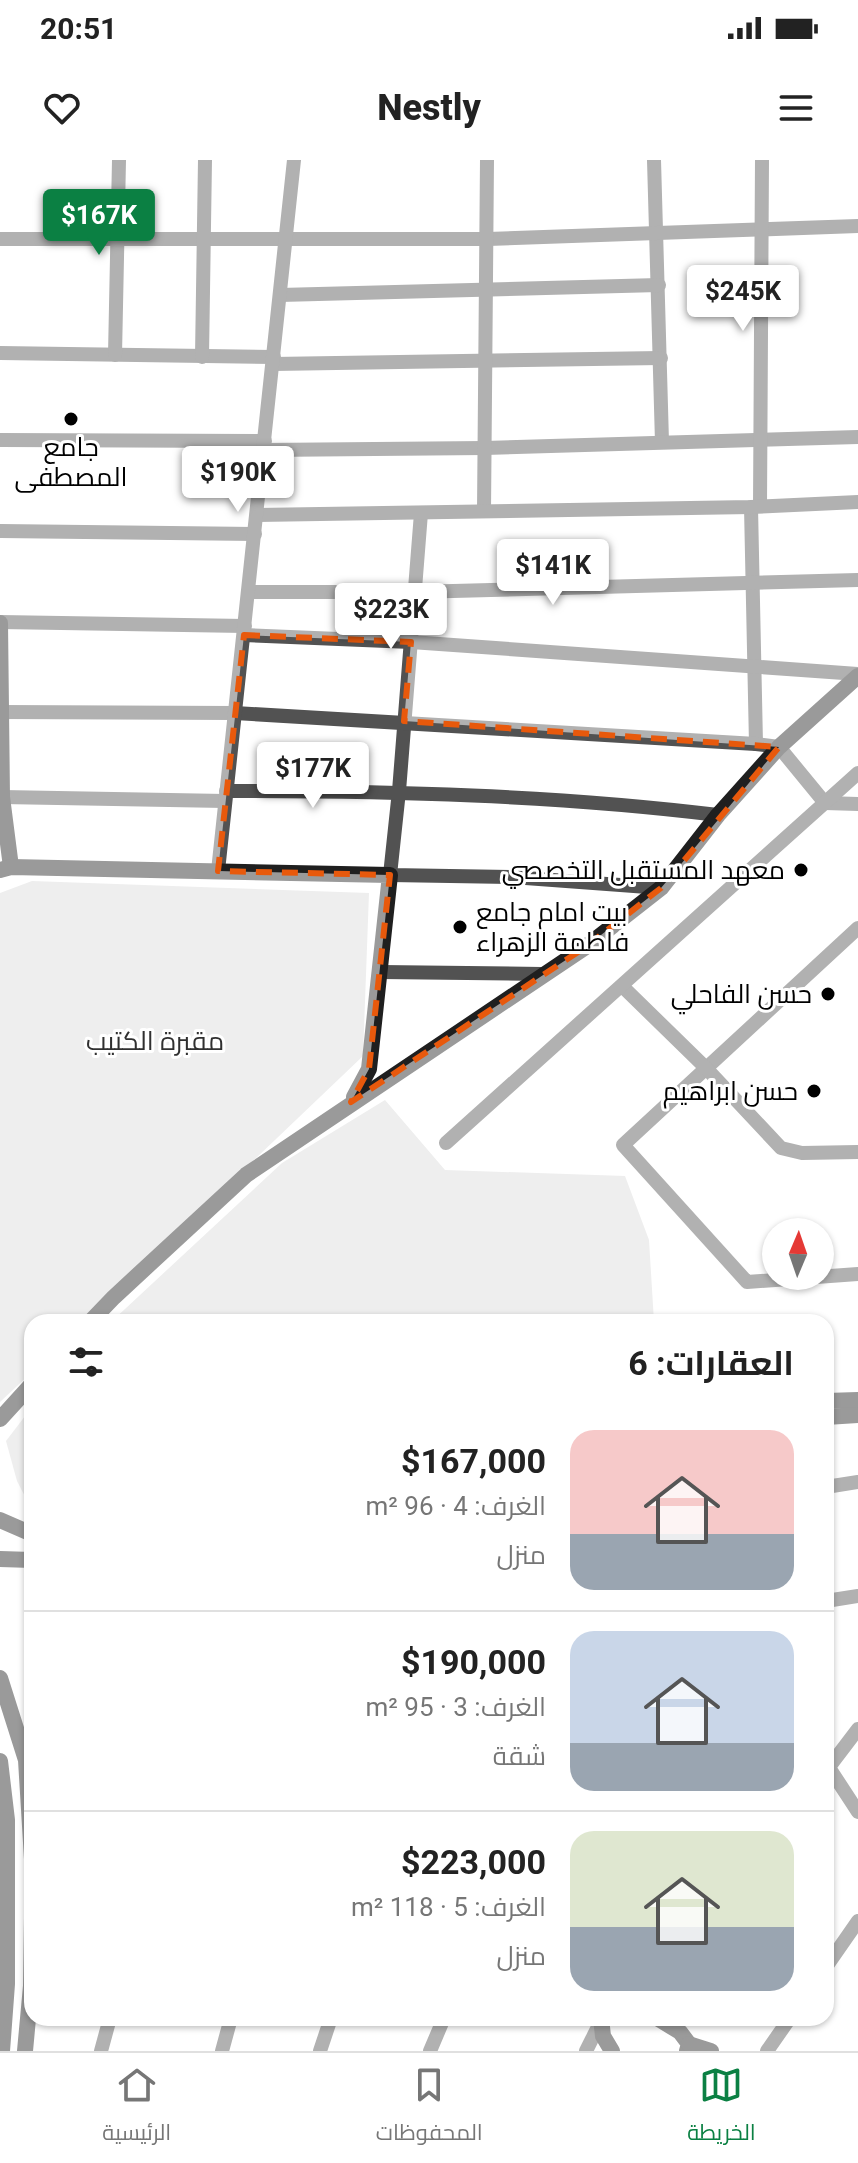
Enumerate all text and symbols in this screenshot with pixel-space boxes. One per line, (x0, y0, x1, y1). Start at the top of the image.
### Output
text: 20:51 (40, 11, 117, 46)
icon: heart (40, 86, 84, 130)
icon: menu (774, 86, 818, 130)
text: Nestly (377, 87, 481, 129)
pin: $167K (43, 189, 155, 257)
text: $167K (61, 200, 137, 230)
pin: $245K (687, 265, 799, 333)
text: $245K (705, 276, 781, 306)
marker: جامع المصطفى (62, 410, 80, 428)
place label: جامع المصطفى (15, 432, 127, 493)
pin: $190K (182, 446, 294, 514)
text: $190K (200, 457, 276, 487)
pin: $141K (497, 539, 609, 607)
text: $141K (515, 550, 591, 580)
pin: $223K (335, 583, 447, 651)
text: $223K (353, 594, 429, 624)
pin: $177K (257, 742, 369, 810)
text: $177K (275, 753, 351, 783)
place label: معهد المستقبل التخصصي (502, 855, 785, 889)
marker: معهد المستقبل التخصصي (792, 861, 810, 879)
place label: بيت امام جامع فاطمة الزهراء (476, 897, 629, 957)
marker: بيت امام جامع فاطمة الزهراء (451, 918, 469, 936)
place label: حسن الفاحلي (671, 979, 812, 1015)
marker: حسن الفاحلي (819, 985, 837, 1003)
park label: مقبرة الكتيب (86, 1026, 224, 1056)
place label: حسن ابراهيم (663, 1076, 798, 1109)
marker: حسن ابراهيم (805, 1082, 823, 1100)
north arrow (762, 1218, 834, 1290)
map controls (762, 1218, 834, 1290)
icon: filters (64, 1340, 108, 1384)
text: العقارات: 6 (628, 1343, 794, 1383)
text: $167,000 (401, 1441, 546, 1481)
icon: home (634, 1462, 730, 1558)
text: الغرف: 4 · 96 m² (366, 1491, 546, 1521)
text: منزل (497, 1540, 546, 1570)
text: $190,000 (401, 1642, 546, 1682)
icon: home (634, 1663, 730, 1759)
text: الغرف: 3 · 95 m² (366, 1692, 546, 1722)
text: شقة (493, 1741, 546, 1771)
text: $223,000 (401, 1842, 546, 1882)
icon: home (634, 1863, 730, 1959)
text: الغرف: 5 · 118 m² (351, 1892, 546, 1922)
text: منزل (497, 1941, 546, 1971)
tab: الرئيسية (102, 2063, 171, 2153)
tab: المحفوظات (376, 2063, 483, 2153)
tab: الخريطة (687, 2063, 756, 2153)

